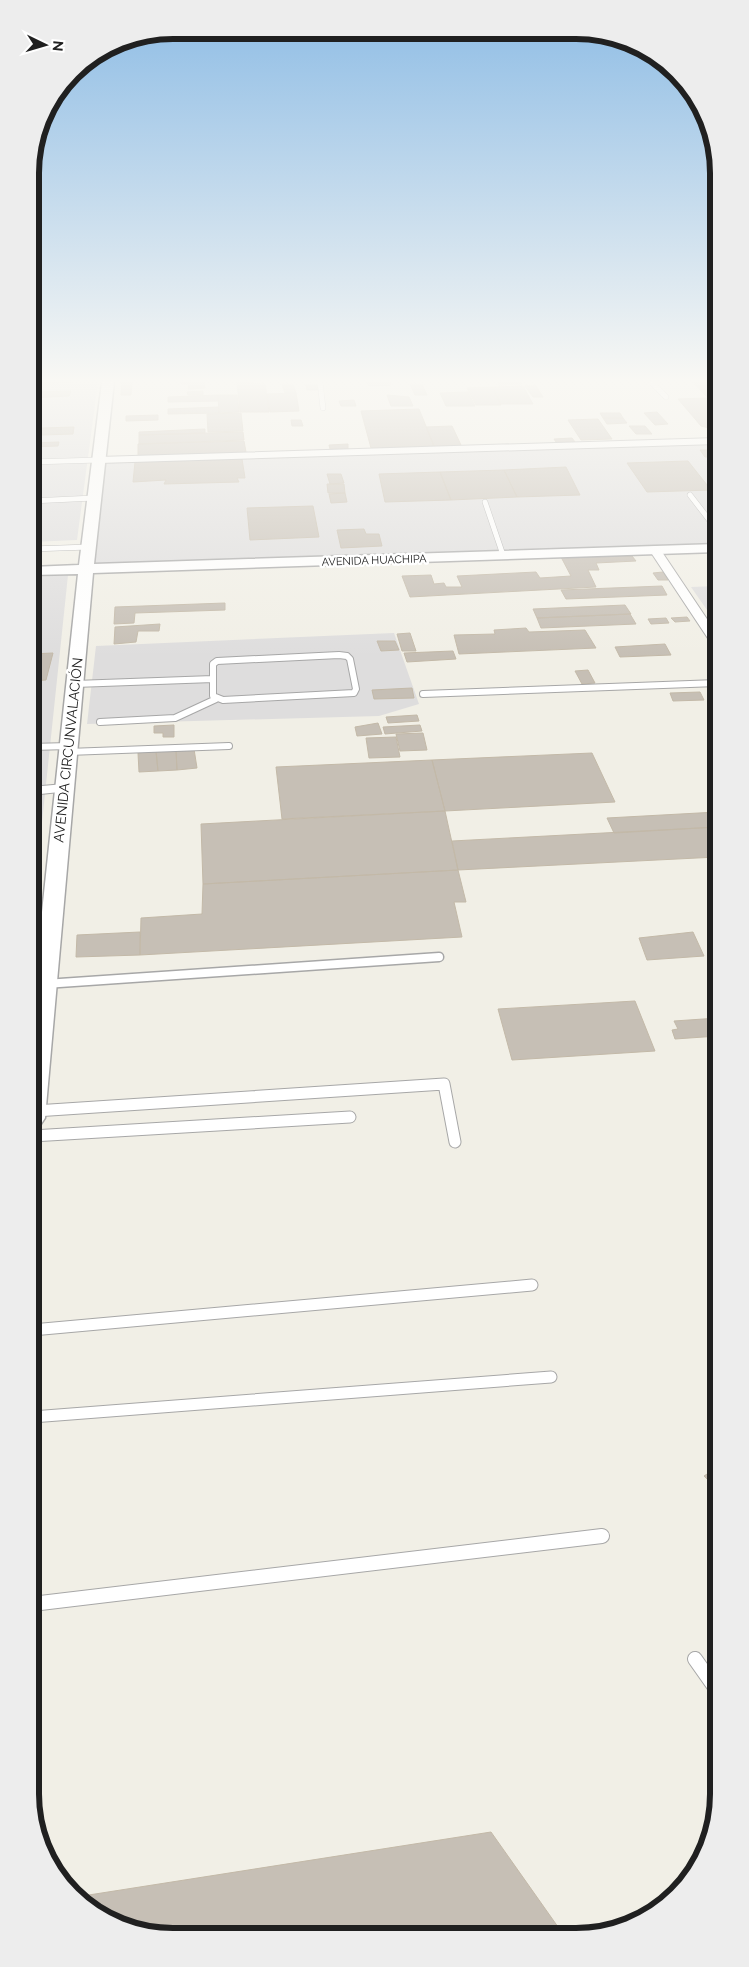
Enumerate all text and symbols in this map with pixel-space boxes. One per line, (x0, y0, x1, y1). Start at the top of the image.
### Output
north arrow (20, 20, 70, 70)
text: N (50, 40, 66, 52)
street label: AVENIDA HUACHIPA (321, 552, 427, 569)
street label: AVENIDA CIRCUNVALACIÓN (49, 656, 86, 843)

